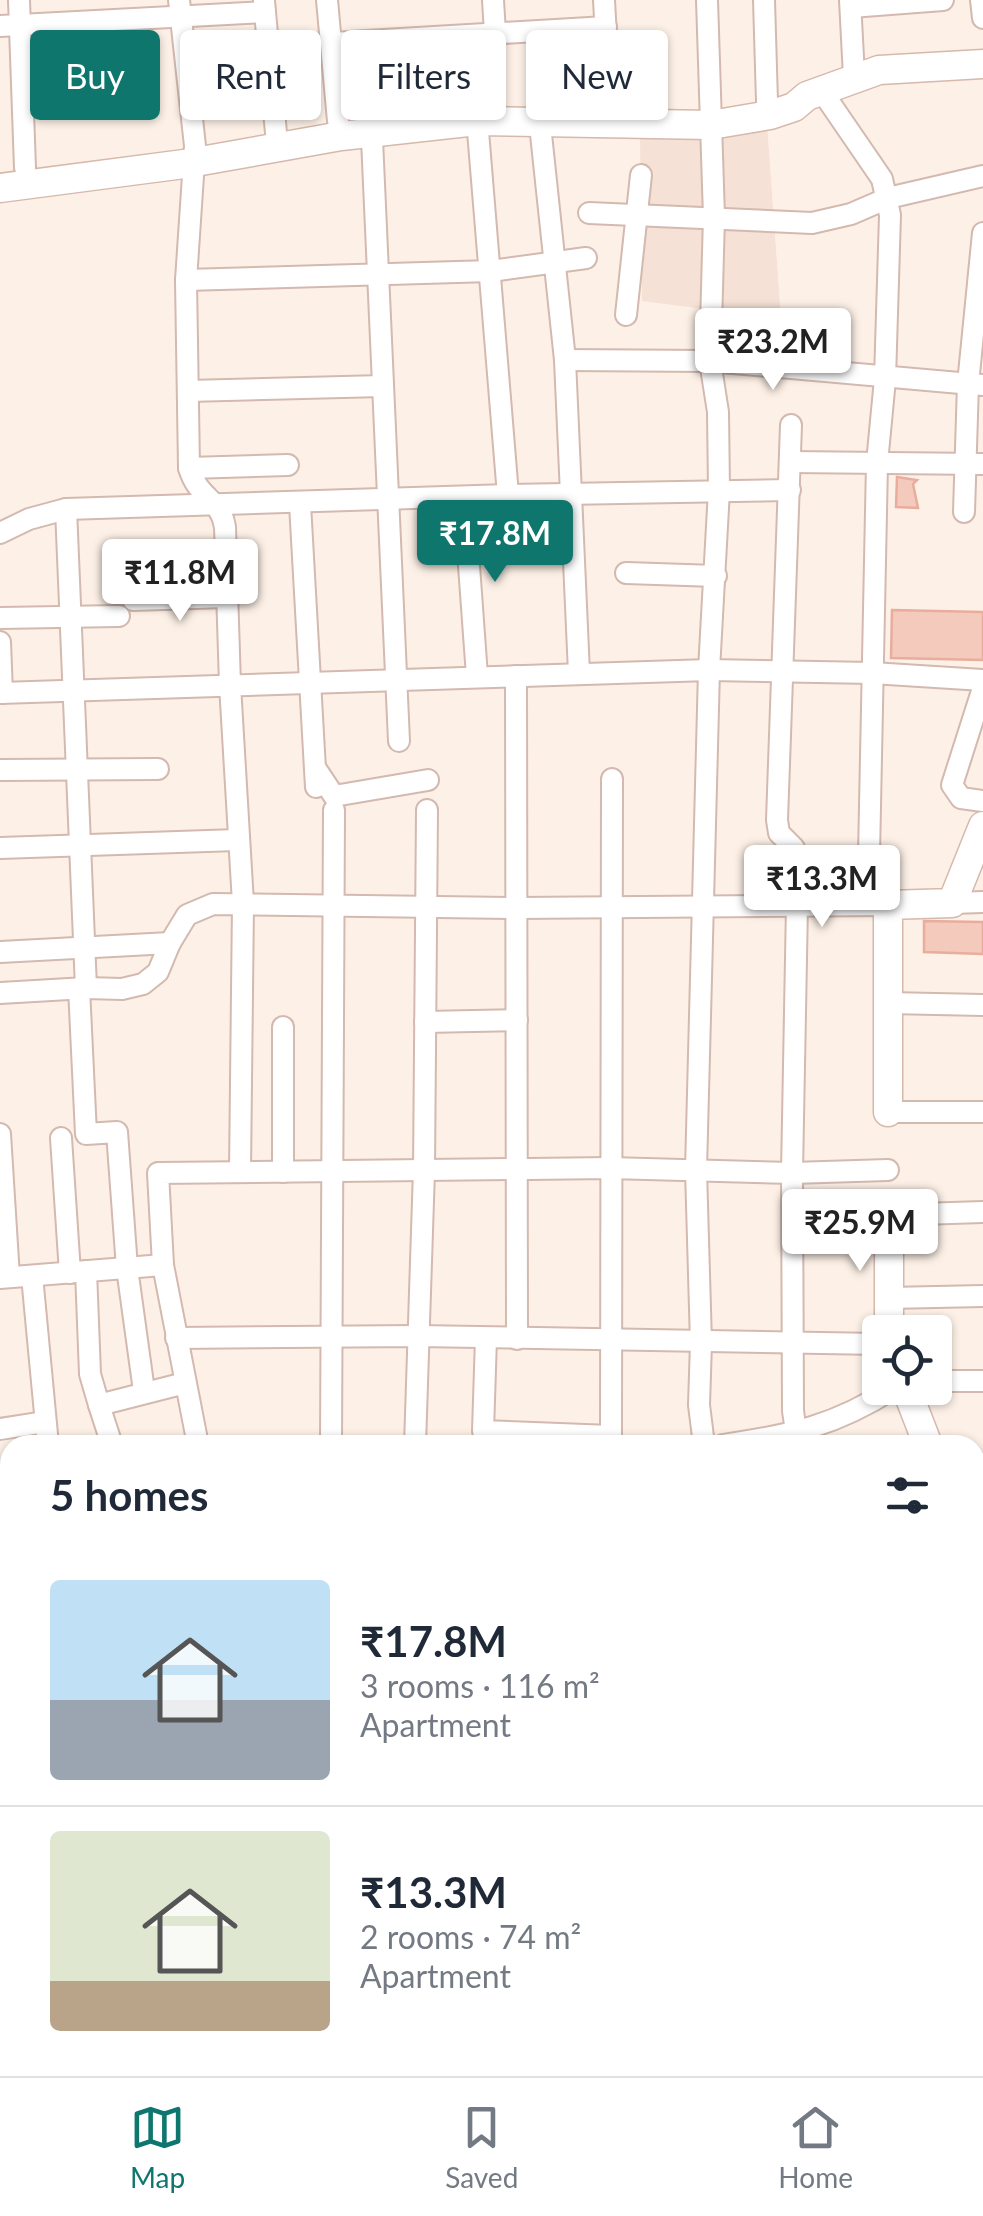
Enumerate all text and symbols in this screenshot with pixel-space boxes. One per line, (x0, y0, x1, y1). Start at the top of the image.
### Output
chip: Buy (30, 30, 160, 120)
chip: Rent (180, 30, 321, 120)
chip: Filters (341, 30, 506, 120)
chip: New (526, 30, 668, 120)
pin: ₹23.2M (692, 308, 854, 393)
text: ₹23.2M (717, 321, 829, 360)
pin: ₹17.8M (414, 500, 576, 585)
text: ₹17.8M (439, 513, 551, 552)
pin: ₹11.8M (99, 539, 261, 624)
text: ₹11.8M (124, 552, 236, 591)
pin: ₹13.3M (741, 845, 903, 930)
text: ₹13.3M (766, 858, 878, 897)
pin: ₹25.9M (779, 1189, 941, 1274)
text: ₹25.9M (804, 1202, 916, 1241)
map controls (862, 1315, 952, 1405)
button: locate (862, 1315, 952, 1405)
icon: filters (880, 1468, 935, 1523)
text: 5 homes (50, 1470, 208, 1520)
text: ₹17.8M (360, 1616, 507, 1666)
icon: home (130, 1620, 250, 1740)
text: 3 rooms · 116 m² (360, 1666, 600, 1705)
text: Apartment (360, 1705, 511, 1744)
text: ₹13.3M (360, 1867, 507, 1917)
icon: home (130, 1871, 250, 1991)
text: 2 rooms · 74 m² (360, 1917, 581, 1956)
text: Apartment (360, 1956, 511, 1995)
tab: Map (130, 2100, 185, 2194)
tab: Saved (445, 2100, 518, 2194)
tab: Home (778, 2100, 853, 2194)

